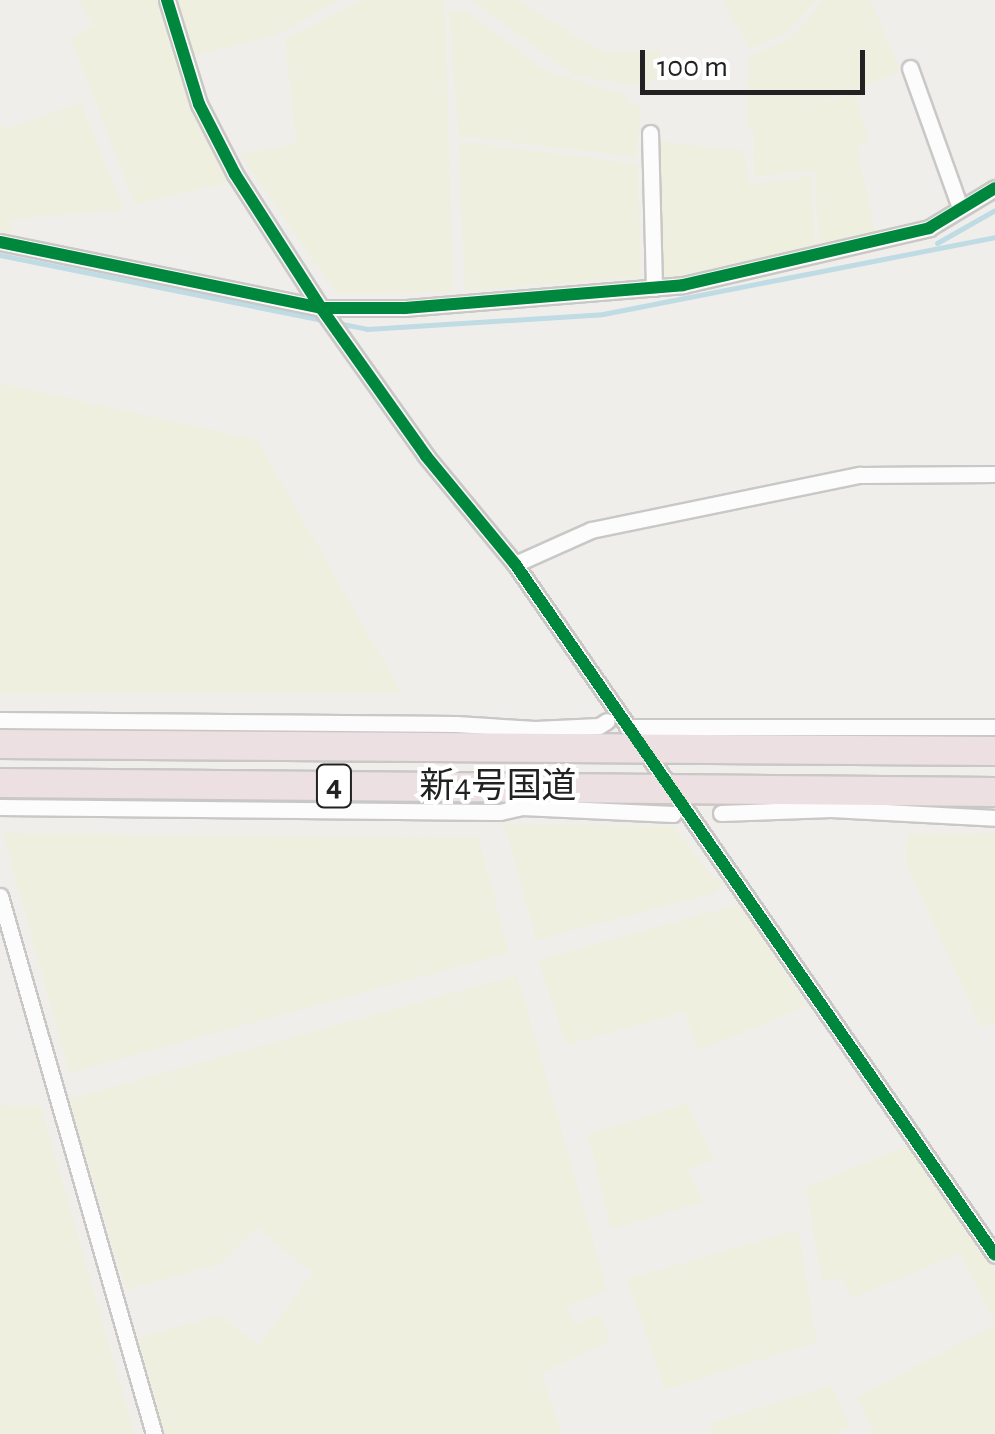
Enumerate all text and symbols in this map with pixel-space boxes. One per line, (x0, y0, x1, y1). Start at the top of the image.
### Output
scale bar (645, 30, 870, 92)
text: 100 m (657, 52, 728, 82)
road number: 4 (314, 759, 354, 813)
street label: 新4号国道 (420, 766, 576, 808)

